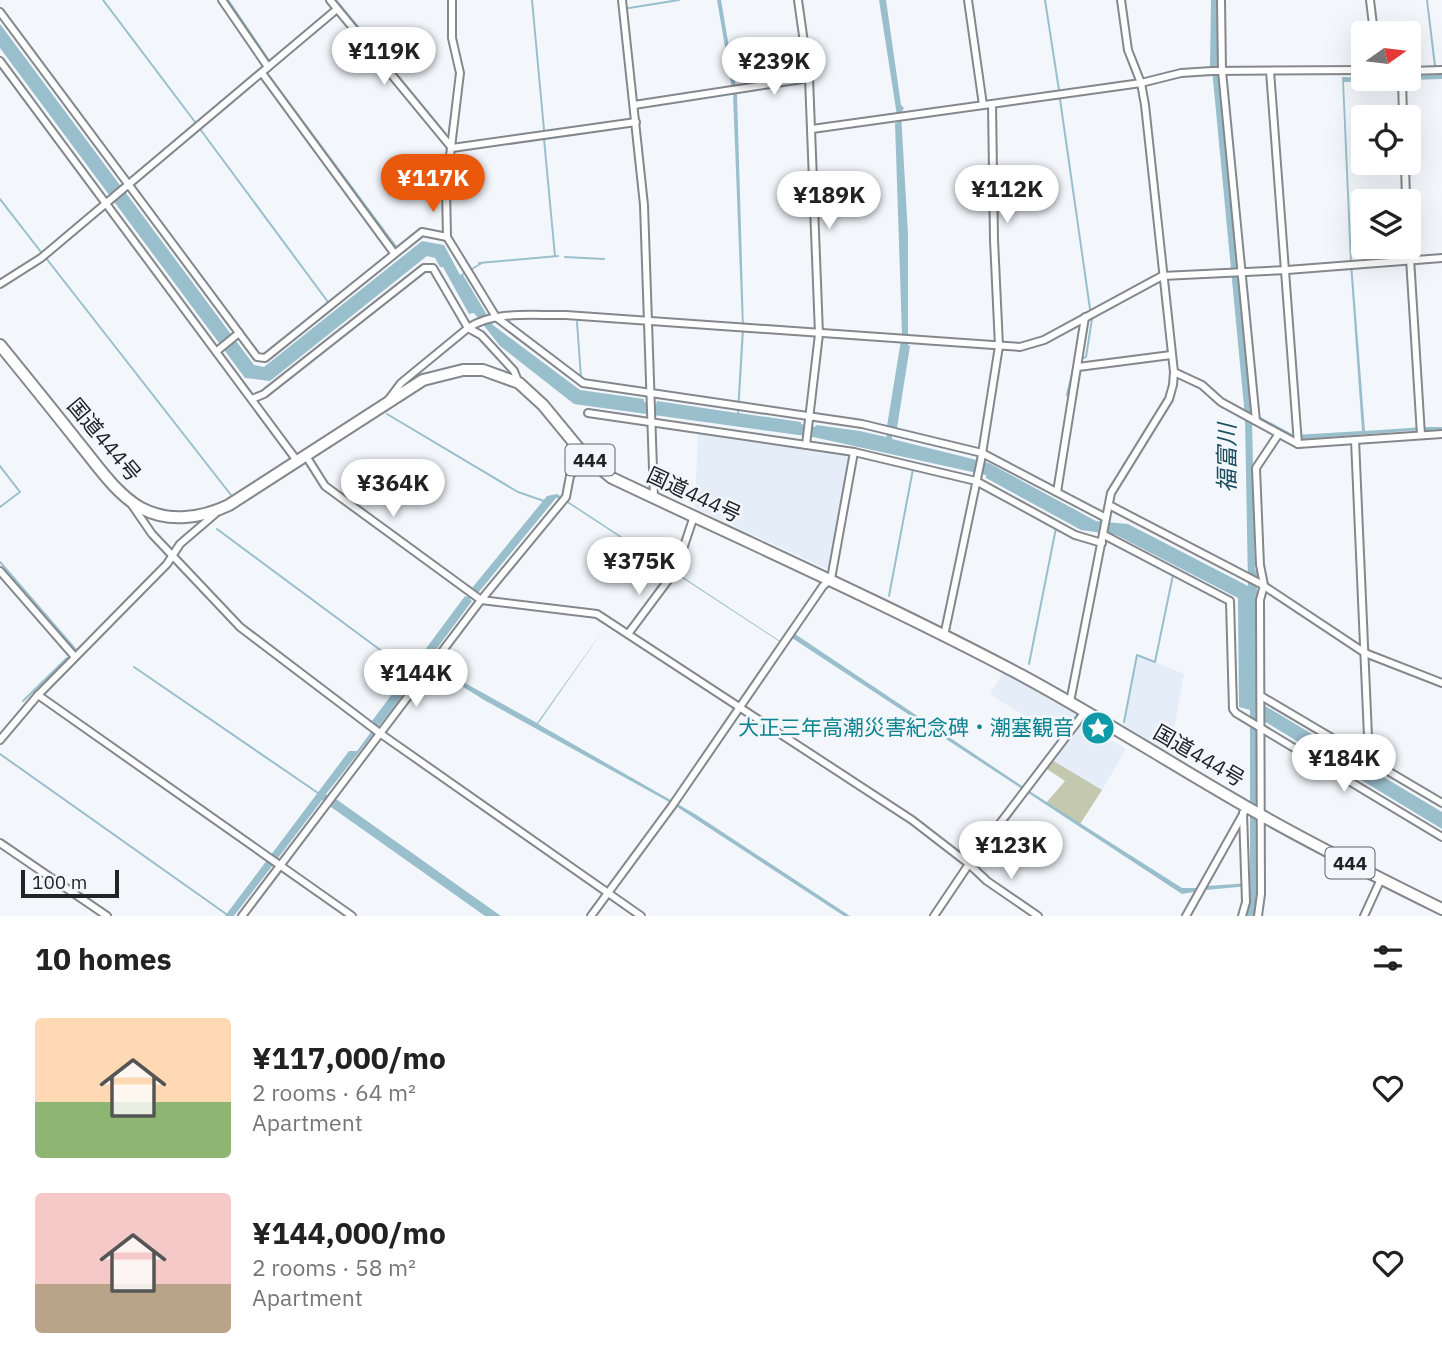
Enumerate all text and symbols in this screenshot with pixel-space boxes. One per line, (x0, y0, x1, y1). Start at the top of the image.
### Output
north arrow (1351, 21, 1421, 91)
map controls (1351, 21, 1421, 259)
pin: ¥119K (335, 28, 433, 87)
text: ¥119K (348, 35, 420, 65)
pin: ¥239K (725, 38, 823, 97)
text: ¥239K (738, 45, 810, 75)
button: locate (1351, 105, 1421, 175)
pin: ¥117K (384, 154, 482, 214)
text: ¥117K (397, 162, 469, 192)
pin: ¥112K (958, 166, 1056, 225)
pin: ¥189K (780, 172, 878, 231)
text: ¥112K (971, 173, 1043, 203)
text: ¥189K (793, 179, 865, 209)
button: layers (1351, 189, 1421, 259)
street label: 国道444号 (62, 392, 148, 487)
water label: 福富川 (1211, 421, 1241, 493)
road number: 444 (566, 444, 614, 475)
pin: ¥364K (344, 460, 442, 519)
street label: 国道444号 (643, 460, 746, 528)
text: ¥364K (357, 467, 429, 497)
pin: ¥375K (590, 538, 688, 597)
text: ¥375K (603, 545, 675, 575)
pin: ¥144K (367, 650, 465, 709)
text: ¥144K (380, 657, 452, 687)
place icon: 大正三年高潮災害紀念碑・潮塞観音 (1079, 709, 1117, 747)
place label: 大正三年高潮災害紀念碑・潮塞観音 (738, 713, 1074, 741)
street label: 国道444号 (1149, 718, 1250, 792)
pin: ¥184K (1295, 734, 1393, 794)
text: ¥184K (1308, 742, 1380, 772)
pin: ¥123K (962, 822, 1060, 881)
text: ¥123K (975, 829, 1047, 859)
road number: 444 (1326, 848, 1374, 878)
scale bar (21, 867, 119, 899)
text: 100 m (32, 870, 87, 894)
text: 10 homes (35, 939, 172, 978)
icon: filters (1369, 939, 1407, 977)
text: ¥117,000/mo (252, 1038, 446, 1077)
icon: home (91, 1046, 175, 1130)
icon: heart (1369, 1069, 1407, 1107)
text: 2 rooms · 64 m² (252, 1077, 416, 1107)
text: Apartment (252, 1107, 363, 1137)
text: ¥144,000/mo (252, 1213, 446, 1252)
icon: home (91, 1221, 175, 1305)
icon: heart (1369, 1244, 1407, 1282)
text: 2 rooms · 58 m² (252, 1252, 416, 1282)
text: Apartment (252, 1282, 363, 1312)

